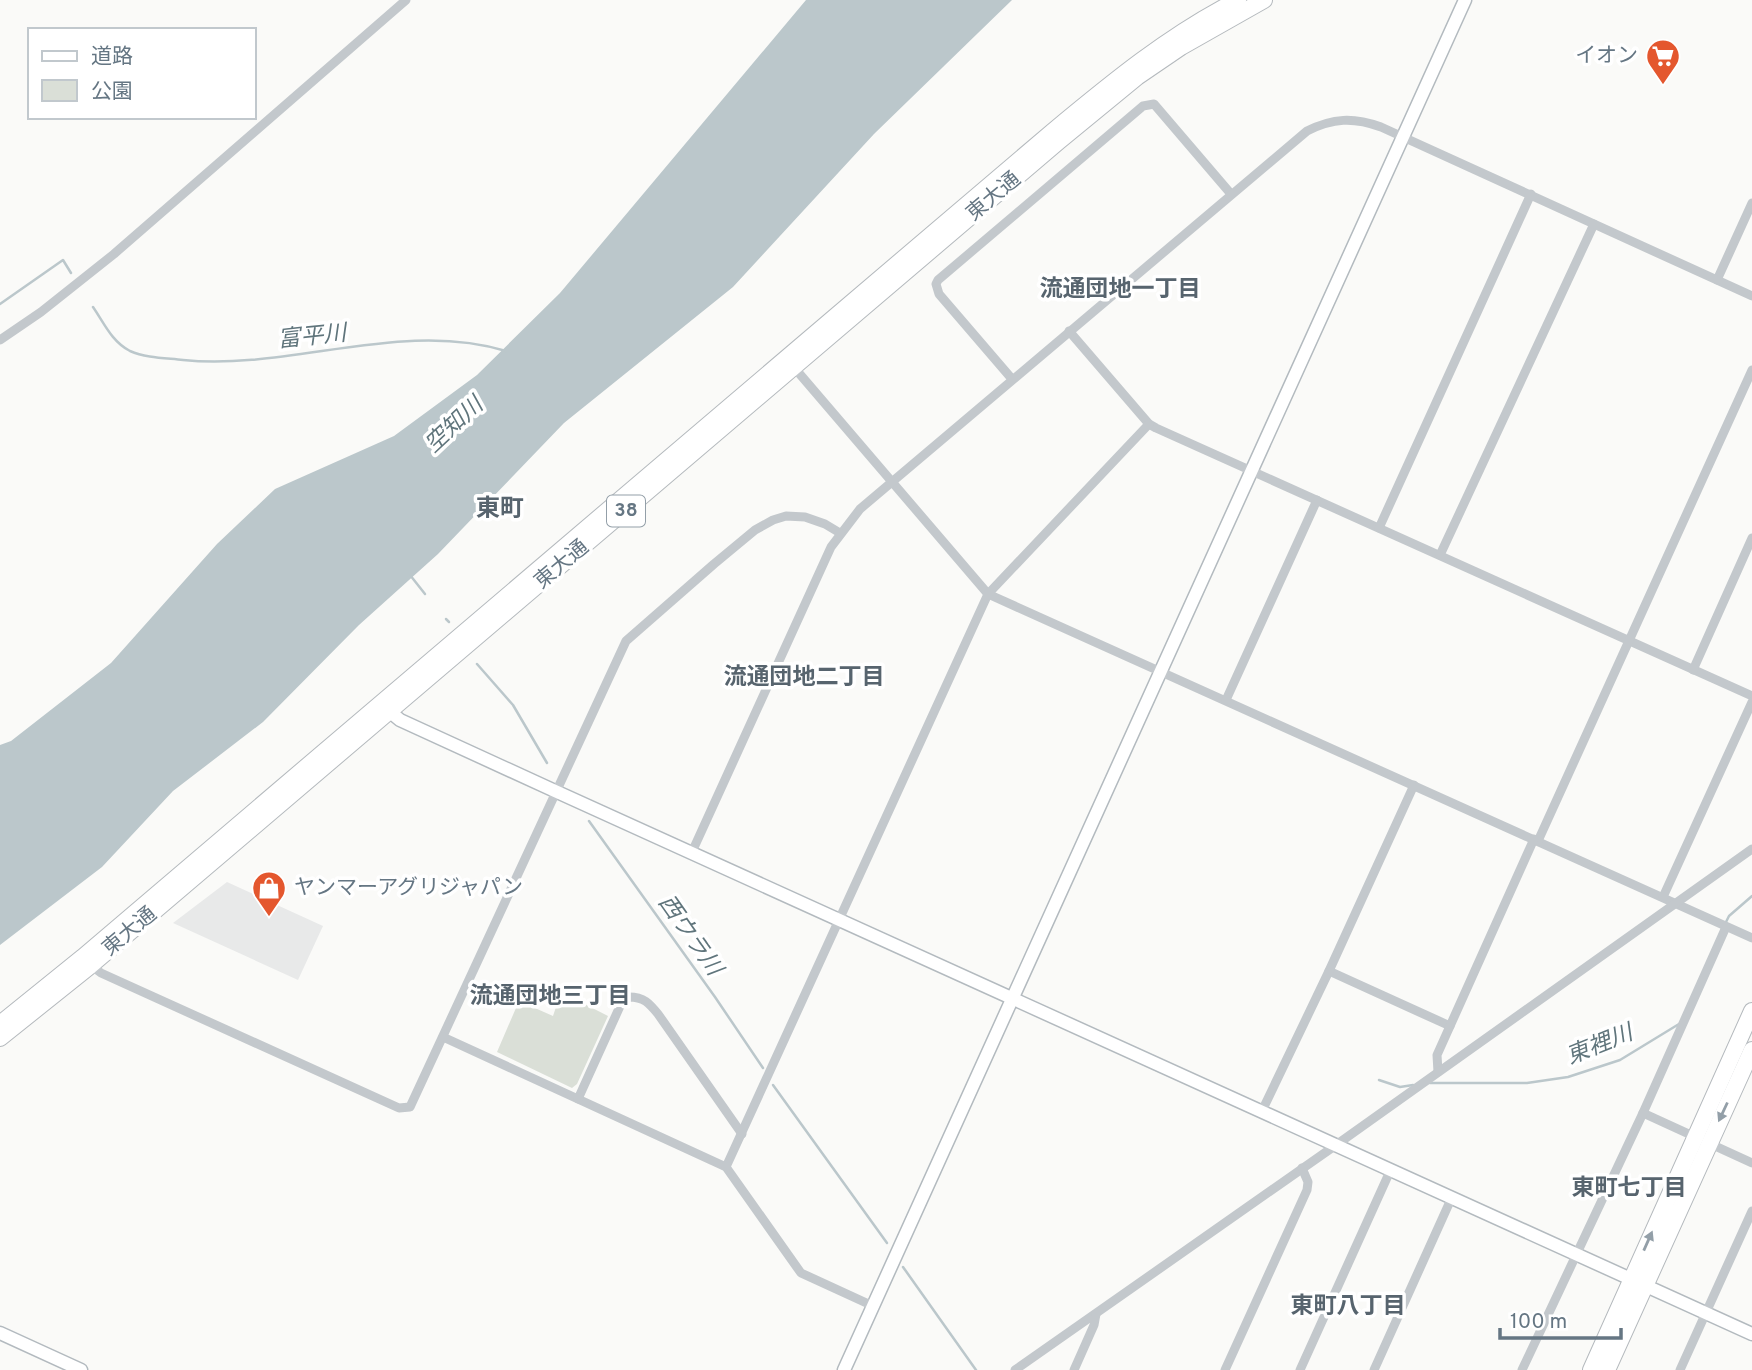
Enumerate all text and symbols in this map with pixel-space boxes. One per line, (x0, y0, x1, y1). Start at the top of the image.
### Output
legend (28, 28, 256, 119)
supermarket icon: イオン (1644, 37, 1682, 86)
place label: イオン (1575, 43, 1638, 70)
text: 道路 (91, 44, 133, 71)
text: 公園 (91, 79, 133, 106)
street label: 東大通 (961, 166, 1027, 228)
district label: 流通団地一丁目 (1040, 276, 1201, 305)
water label: 富平川 (276, 320, 351, 356)
water label: 空知川 (420, 390, 492, 460)
district label: 東町 (476, 495, 524, 525)
road number: 38 (607, 496, 645, 526)
street label: 東大通 (529, 534, 595, 596)
district label: 流通団地二丁目 (724, 664, 885, 693)
shop icon: ヤンマーアグリジャパン (250, 869, 288, 918)
place label: ヤンマーアグリジャパン (294, 875, 523, 902)
water label: 西ウラ川 (651, 890, 729, 984)
street label: 東大通 (97, 901, 163, 963)
district label: 流通団地三丁目 (470, 983, 631, 1012)
water label: 東裡川 (1563, 1019, 1640, 1072)
one-way arrow (1718, 1102, 1729, 1122)
district label: 東町七丁目 (1572, 1175, 1687, 1204)
one-way arrow (1643, 1230, 1654, 1251)
district label: 東町八丁目 (1291, 1293, 1406, 1322)
scale bar (1500, 1296, 1621, 1340)
text: 100 m (1510, 1309, 1567, 1336)

